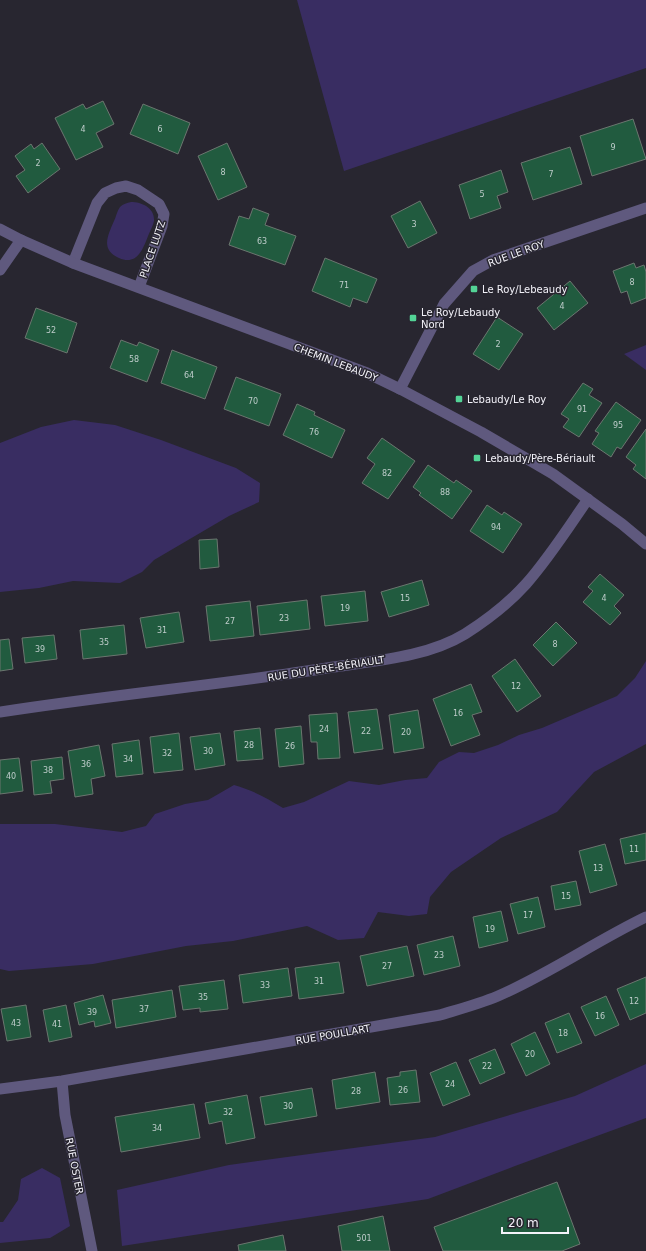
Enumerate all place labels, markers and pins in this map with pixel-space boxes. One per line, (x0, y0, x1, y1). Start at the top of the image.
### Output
marker: Le Roy/Lebeaudy (469, 284, 479, 294)
place label: Le Roy/Lebeaudy (482, 284, 567, 295)
place label: Le Roy/Lebaudy Nord (421, 307, 500, 330)
marker: Le Roy/Lebaudy Nord (408, 313, 418, 323)
marker: Lebaudy/Le Roy (454, 394, 464, 404)
place label: Lebaudy/Le Roy (467, 394, 546, 405)
marker: Lebaudy/Père-Bériault (472, 453, 482, 463)
place label: Lebaudy/Père-Bériault (485, 453, 595, 464)

